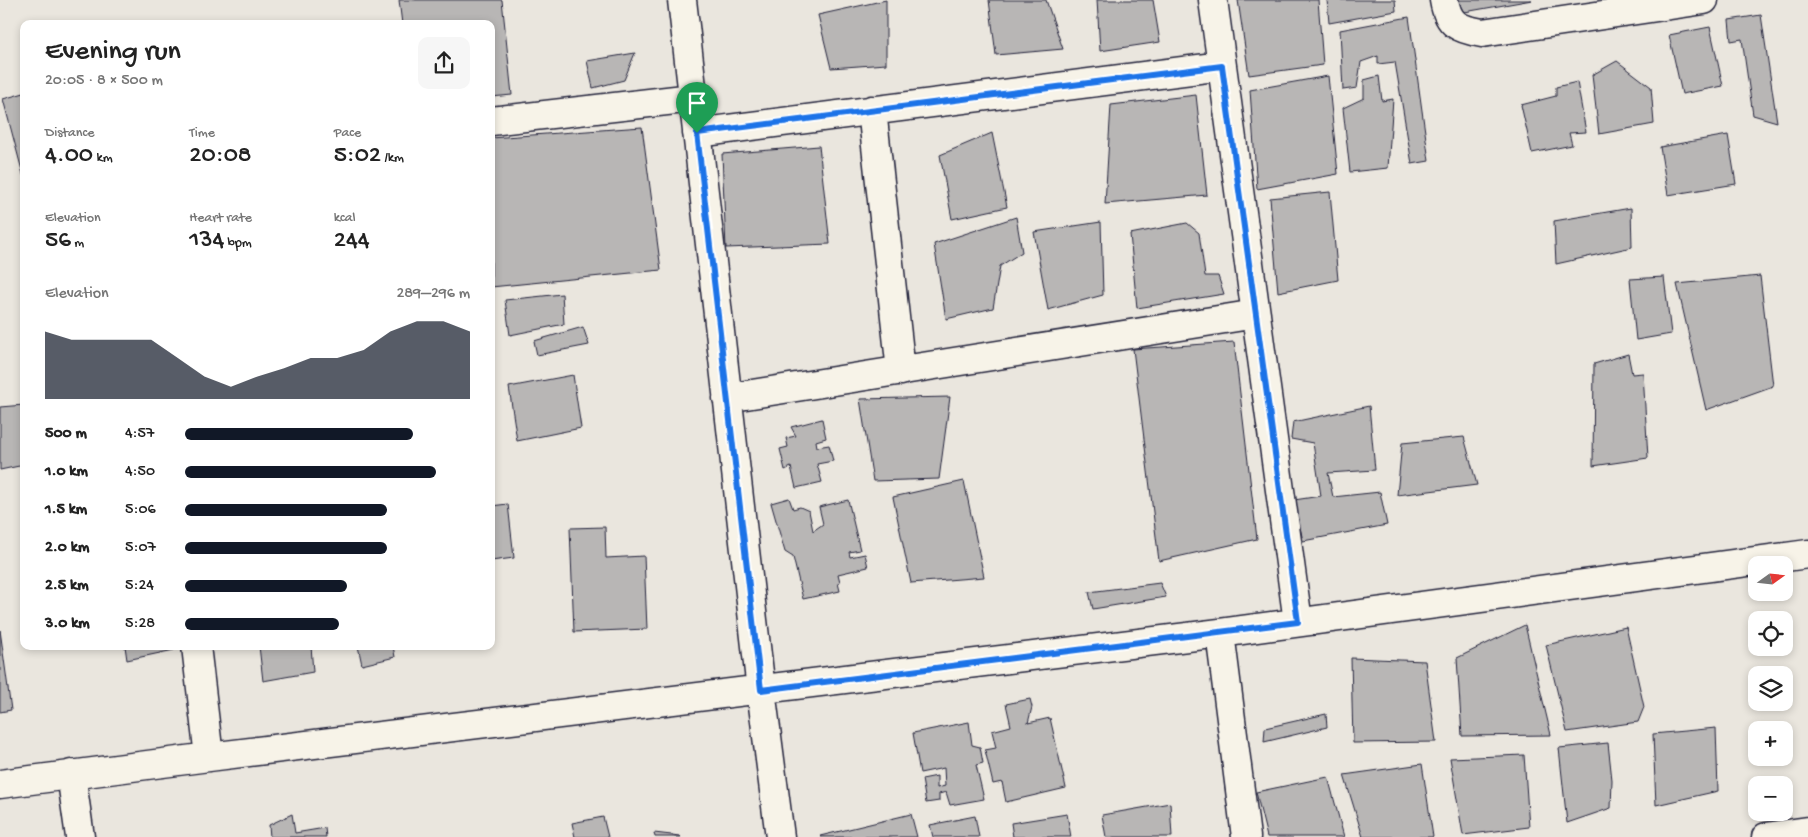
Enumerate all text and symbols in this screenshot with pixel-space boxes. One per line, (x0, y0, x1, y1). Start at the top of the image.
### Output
text: Evening run (45, 36, 181, 69)
button: share (418, 37, 470, 89)
text: 20:05 · 8 × 500 m (45, 72, 163, 91)
pin (676, 82, 718, 133)
icon: arrive (683, 89, 711, 117)
text: Distance (45, 125, 94, 142)
text: Time (189, 125, 215, 142)
text: Pace (334, 125, 361, 142)
text: 4.00 (45, 142, 93, 171)
text: 20:08 (189, 142, 252, 171)
text: 5:02 (334, 142, 381, 171)
text: km (93, 150, 113, 167)
text: /km (381, 150, 404, 167)
text: Elevation (45, 210, 101, 227)
text: Heart rate (189, 210, 252, 227)
text: kcal (334, 210, 356, 227)
text: 56 (45, 227, 71, 256)
text: 134 (189, 227, 224, 256)
text: 244 (334, 227, 370, 256)
text: m (71, 235, 84, 252)
text: bpm (224, 235, 252, 252)
text: Elevation (45, 285, 109, 304)
text: 289–296 m (396, 285, 470, 304)
text: 500 m (45, 425, 87, 444)
text: 4:57 (125, 425, 154, 444)
text: 1.0 km (45, 463, 88, 482)
text: 4:50 (125, 463, 155, 482)
text: 1.5 km (45, 501, 87, 520)
text: 5:06 (125, 501, 156, 520)
text: 2.0 km (45, 539, 89, 558)
text: 5:07 (125, 539, 156, 558)
north arrow (1748, 556, 1792, 601)
map controls (1748, 556, 1793, 821)
text: 2.5 km (45, 577, 89, 596)
text: 5:24 (125, 577, 154, 596)
button: locate (1748, 611, 1793, 656)
text: 3.0 km (45, 615, 90, 634)
text: 5:28 (125, 615, 155, 634)
button: layers (1748, 666, 1793, 711)
button: + (1748, 721, 1793, 766)
button: − (1748, 776, 1793, 821)

